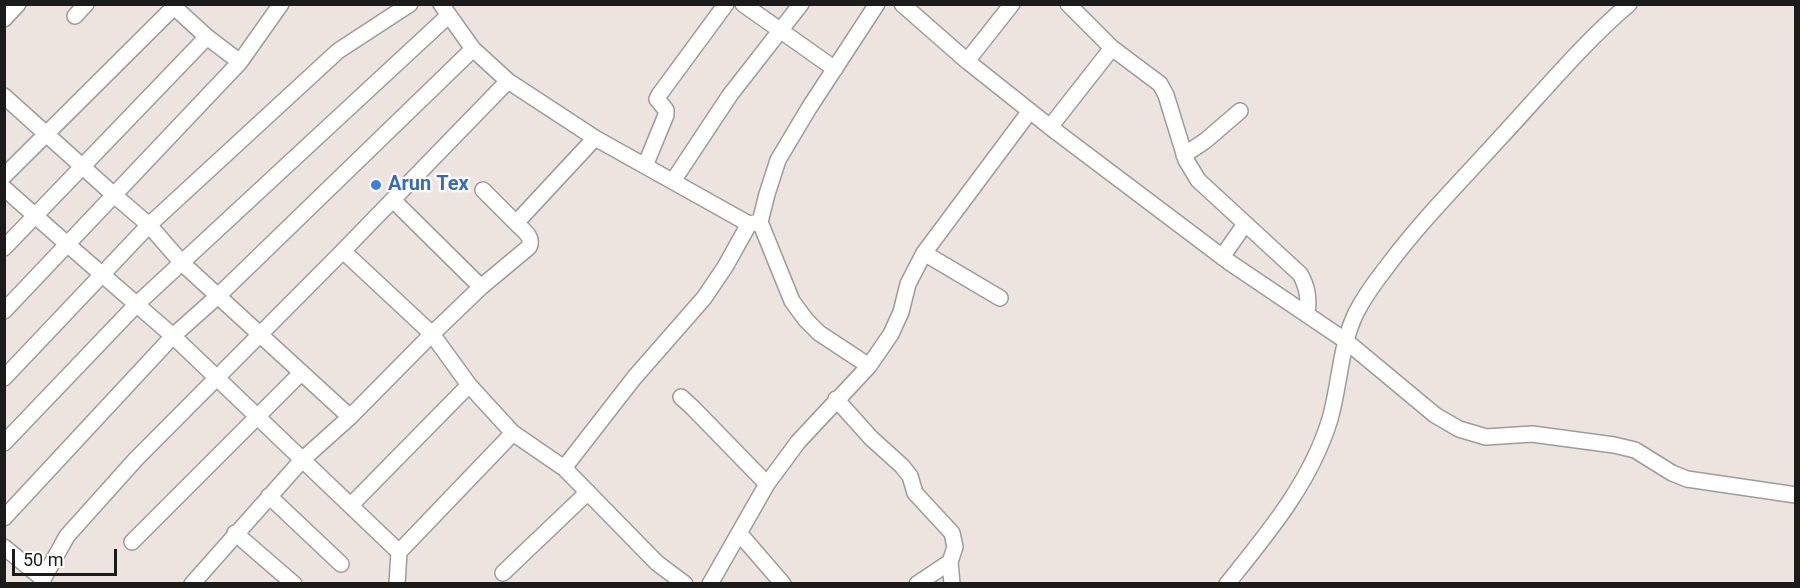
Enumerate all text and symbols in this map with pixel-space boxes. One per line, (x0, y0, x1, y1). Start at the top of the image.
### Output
place label: Arun Tex (388, 173, 469, 197)
marker: Arun Tex (369, 178, 383, 192)
scale bar (15, 537, 120, 575)
text: 50 m (23, 549, 63, 570)

